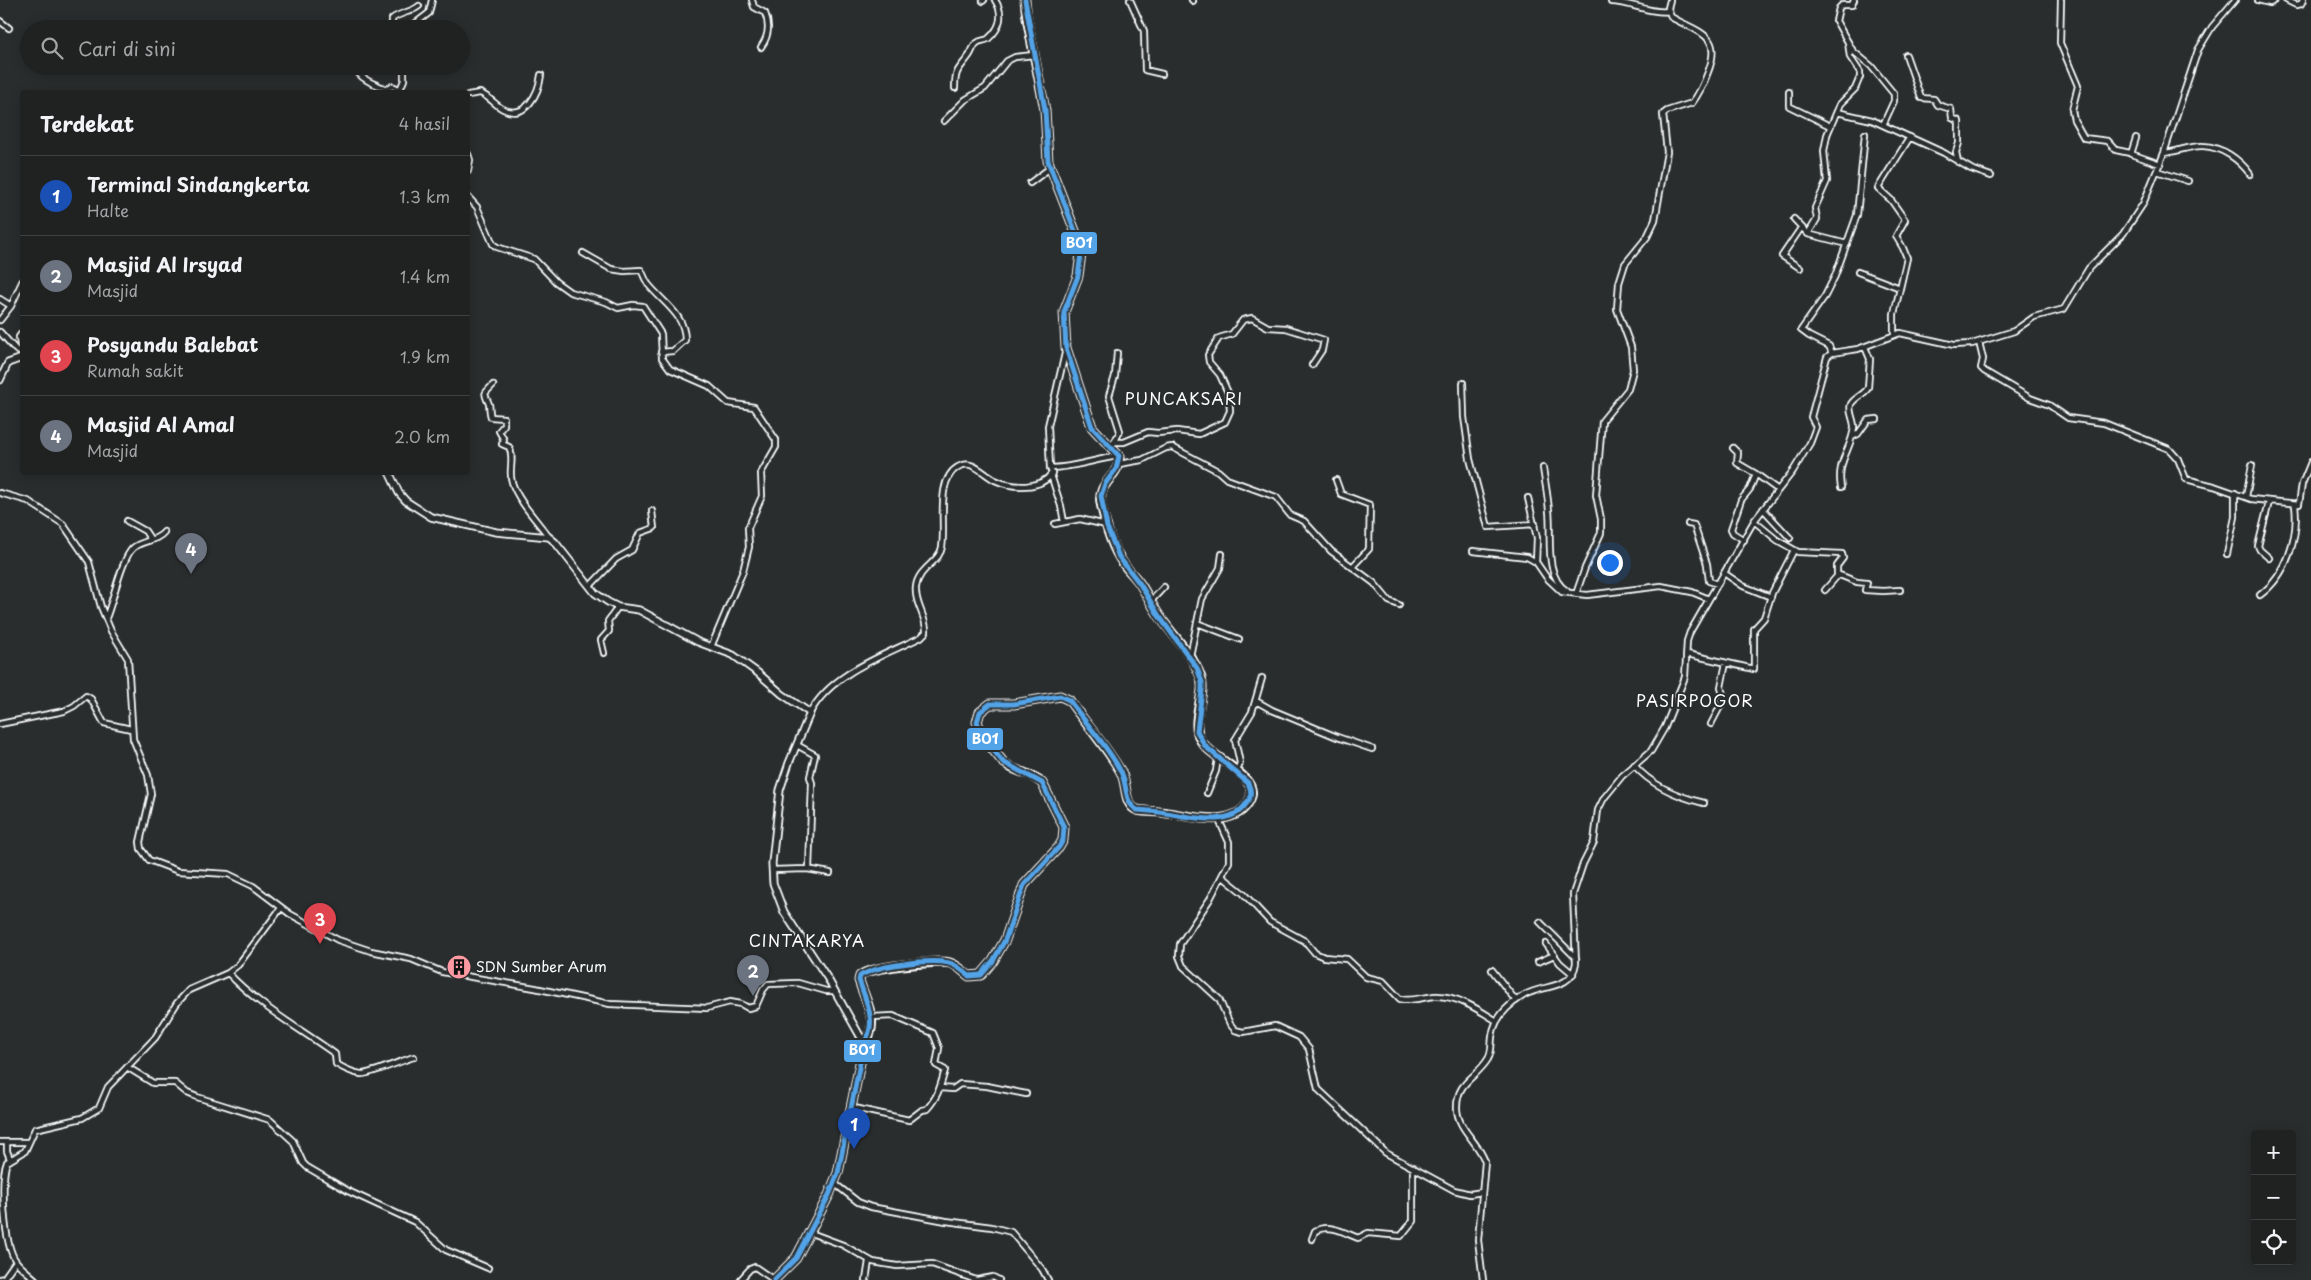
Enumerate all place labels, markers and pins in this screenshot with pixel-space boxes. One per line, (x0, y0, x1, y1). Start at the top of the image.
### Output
pin: 4 (175, 533, 207, 574)
pin: 3 (304, 903, 336, 944)
building icon: SDN Sumber Arum (446, 954, 472, 980)
pin: 2 (737, 955, 769, 996)
place label: SDN Sumber Arum (476, 956, 607, 977)
pin: 1 (838, 1108, 870, 1149)

